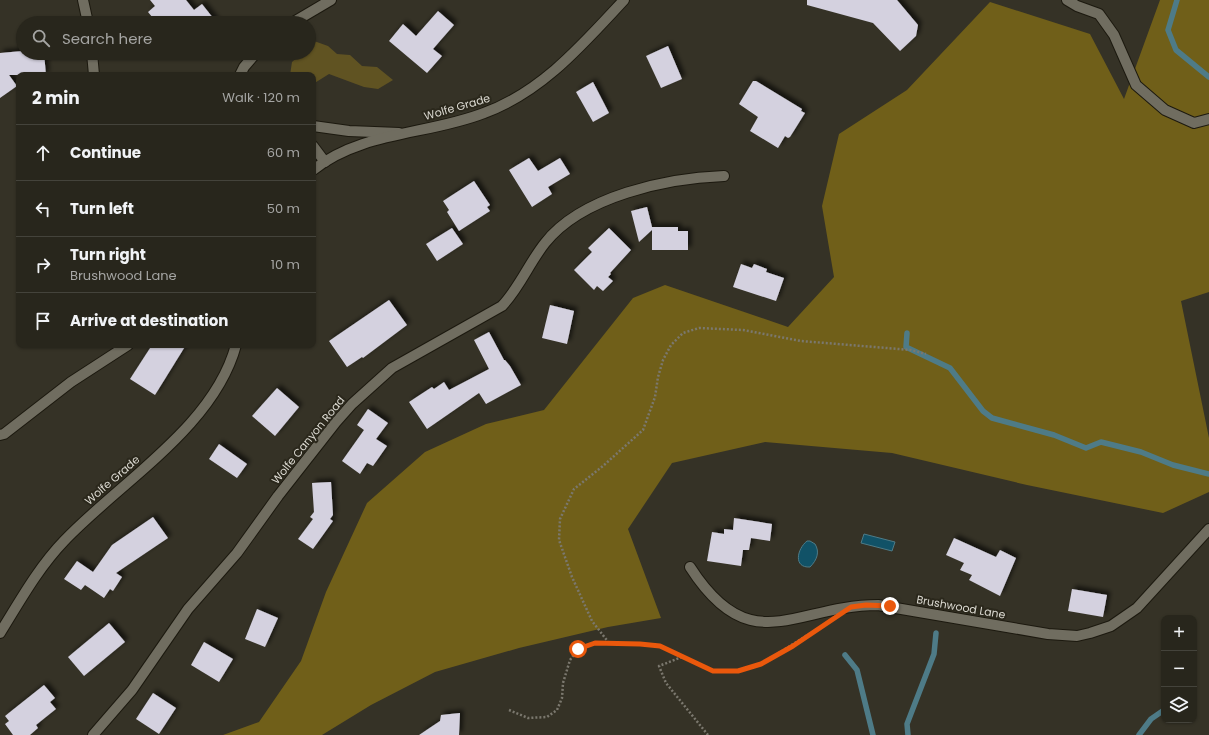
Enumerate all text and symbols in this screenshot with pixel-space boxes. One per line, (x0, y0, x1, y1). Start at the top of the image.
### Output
search box (16, 16, 316, 60)
icon: search (30, 27, 52, 49)
text: Search here (62, 28, 152, 49)
text: 2 min (32, 86, 80, 110)
text: Walk · 120 m (222, 88, 300, 107)
street label: Wolfe Grade (422, 90, 492, 124)
icon: ahead (32, 142, 54, 164)
text: Continue (70, 142, 141, 163)
text: 60 m (267, 143, 300, 162)
icon: left (32, 198, 54, 220)
text: Turn left (70, 198, 134, 219)
text: 50 m (267, 199, 300, 218)
text: Turn right (70, 244, 146, 265)
icon: right (32, 254, 54, 276)
text: 10 m (271, 255, 300, 274)
text: Brushwood Lane (70, 266, 177, 285)
icon: arrive (32, 310, 54, 332)
text: Arrive at destination (70, 310, 228, 331)
street label: Wolfe Canyon Road (268, 393, 348, 487)
street label: Wolfe Grade (81, 451, 143, 508)
street label: Brushwood Lane (915, 591, 1007, 623)
route end (881, 597, 899, 615)
map controls (1161, 615, 1197, 723)
button: + (1161, 615, 1197, 651)
route start (569, 640, 587, 658)
button: − (1161, 651, 1197, 687)
button: layers (1161, 687, 1197, 723)

